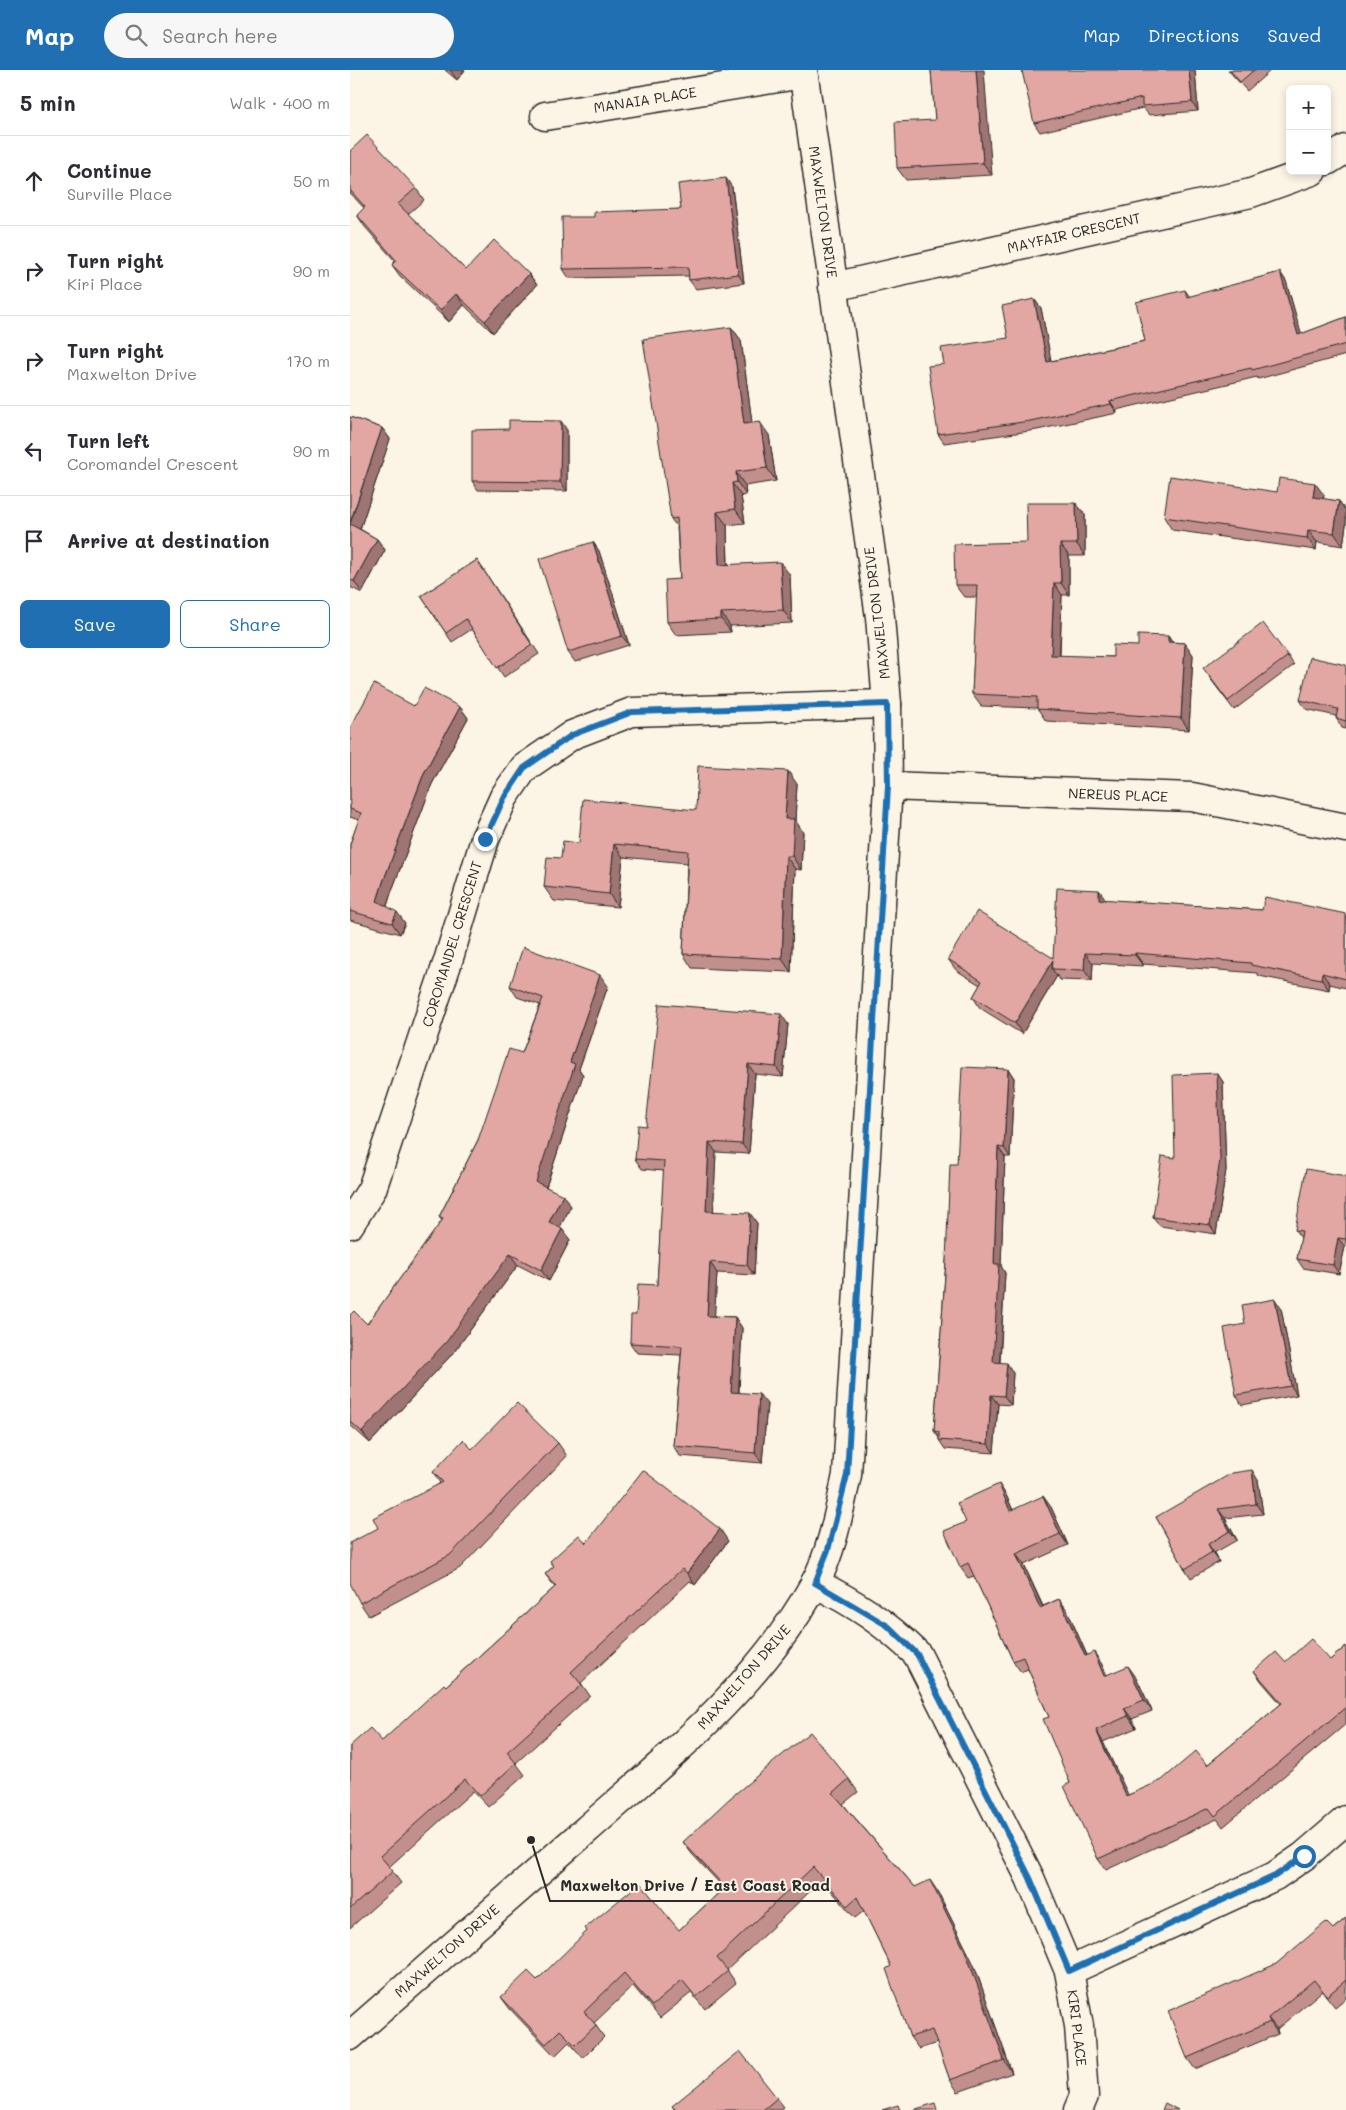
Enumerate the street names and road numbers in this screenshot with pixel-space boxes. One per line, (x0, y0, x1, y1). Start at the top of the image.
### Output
street label: MANAIA PLACE (592, 82, 698, 117)
street label: MAXWELTON DRIVE (805, 145, 842, 279)
street label: MAYFAIR CRESCENT (1005, 208, 1143, 257)
street label: MAXWELTON DRIVE (859, 546, 894, 680)
street label: NEREUS PLACE (1068, 783, 1168, 806)
street label: COROMANDEL CRESCENT (417, 858, 486, 1029)
street label: MAXWELTON DRIVE (693, 1620, 795, 1733)
street label: MAXWELTON DRIVE (390, 1900, 503, 2002)
street label: KIRI PLACE (1063, 1989, 1092, 2067)

